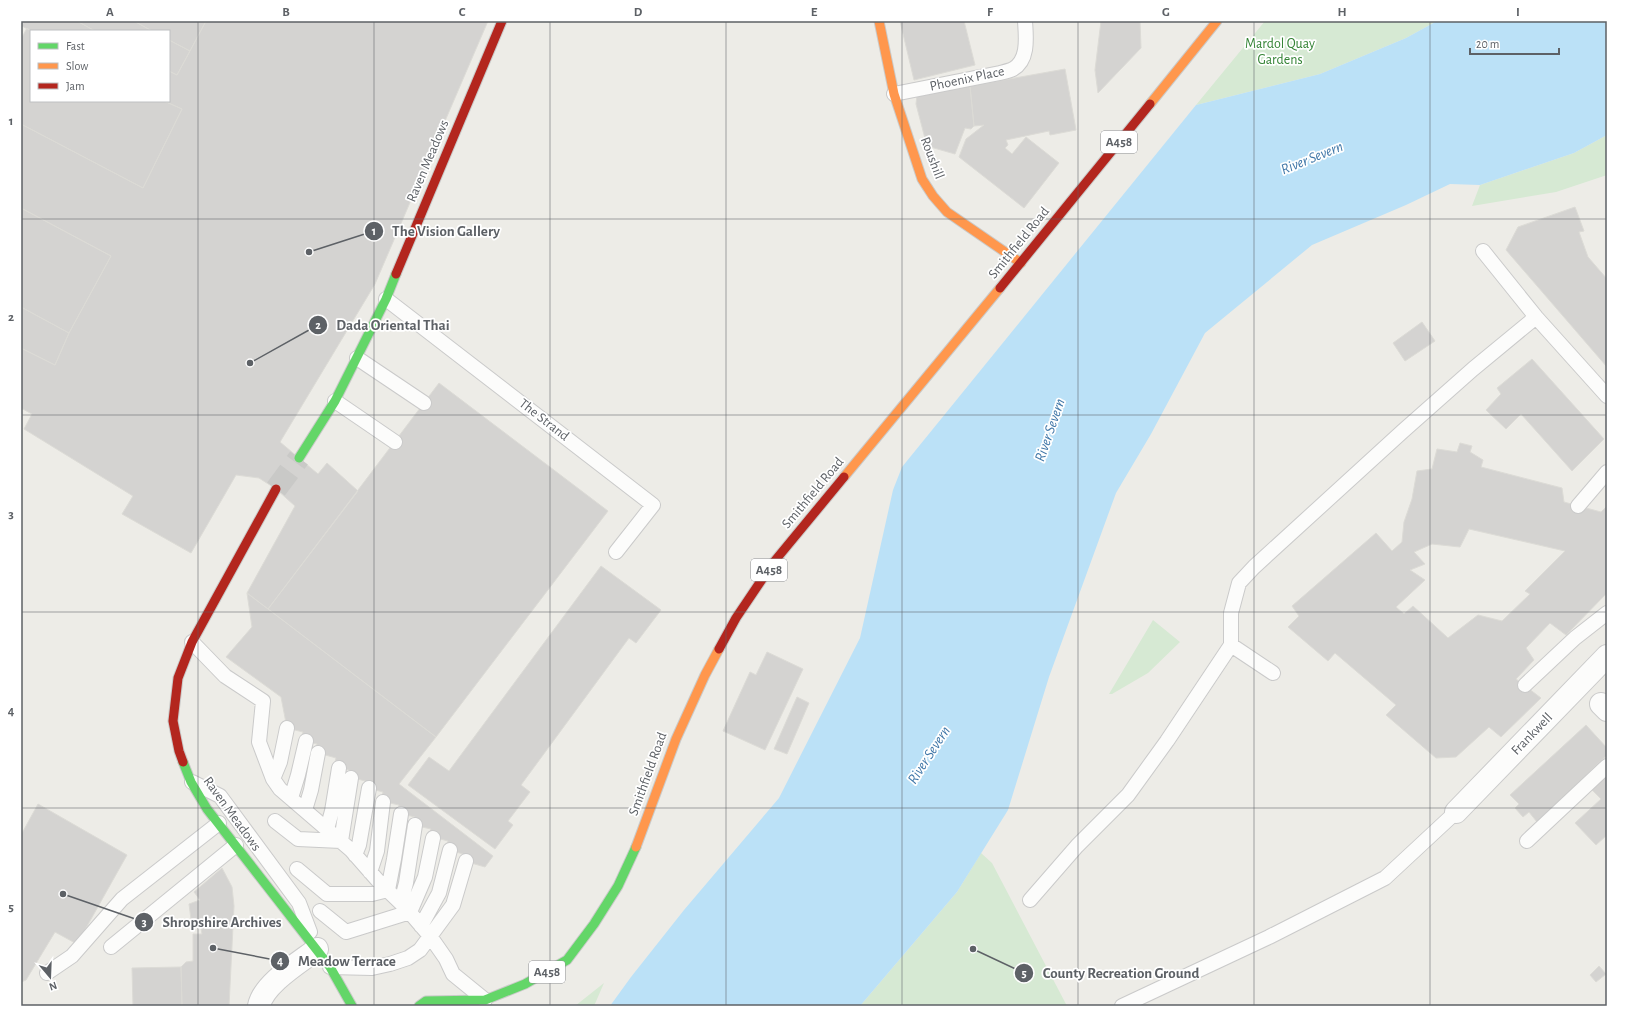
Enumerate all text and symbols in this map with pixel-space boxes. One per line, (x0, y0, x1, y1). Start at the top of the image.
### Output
text: A (106, 6, 114, 19)
text: B (282, 6, 290, 19)
text: C (459, 6, 466, 19)
text: D (634, 6, 643, 19)
text: E (811, 6, 818, 19)
text: F (987, 6, 994, 19)
text: G (1162, 6, 1170, 19)
text: H (1337, 6, 1347, 19)
text: I (1516, 6, 1520, 19)
legend (30, 30, 170, 102)
scale bar (1470, 30, 1559, 56)
park label: Mardol Quay Gardens (1245, 37, 1315, 67)
text: 20 m (1476, 38, 1499, 50)
text: Fast (66, 40, 85, 52)
text: Slow (66, 60, 88, 72)
street label: Phoenix Place (928, 64, 1006, 94)
text: Jam (66, 80, 85, 92)
text: 1 (9, 115, 13, 128)
street label: Raven Meadows (404, 118, 452, 204)
road number: A458 (1101, 131, 1137, 153)
street label: Roushill (918, 135, 946, 181)
water label: River Severn (1279, 139, 1345, 177)
street label: Smithfield Road (986, 204, 1052, 282)
callout: The Vision Gallery (364, 217, 508, 244)
text: The Vision Gallery (392, 224, 500, 239)
text: 1 (372, 225, 376, 237)
text: 2 (8, 311, 14, 324)
callout: Dada Oriental Thai (308, 312, 457, 339)
text: Dada Oriental Thai (336, 318, 450, 333)
text: 2 (315, 319, 321, 331)
street label: The Strand (516, 396, 572, 444)
water label: River Severn (1032, 397, 1068, 463)
street label: Smithfield Road (779, 455, 847, 531)
text: 3 (8, 508, 14, 521)
road number: A458 (751, 559, 787, 581)
text: 4 (8, 705, 15, 718)
street label: Frankwell (1509, 710, 1555, 758)
water label: River Severn (905, 723, 953, 787)
street label: Smithfield Road (626, 730, 670, 818)
street label: Raven Meadows (201, 774, 263, 854)
text: 5 (8, 901, 14, 914)
callout: Shropshire Archives (134, 909, 289, 936)
text: Shropshire Archives (162, 915, 282, 930)
text: 3 (141, 916, 147, 928)
callout: Meadow Terrace (270, 947, 404, 974)
text: Meadow Terrace (298, 954, 396, 969)
text: 4 (277, 955, 283, 967)
north arrow (30, 957, 70, 997)
callout: County Recreation Ground (1014, 960, 1207, 987)
road number: A458 (529, 961, 565, 983)
text: County Recreation Ground (1043, 966, 1199, 981)
text: 5 (1021, 967, 1027, 979)
text: N (48, 980, 59, 992)

